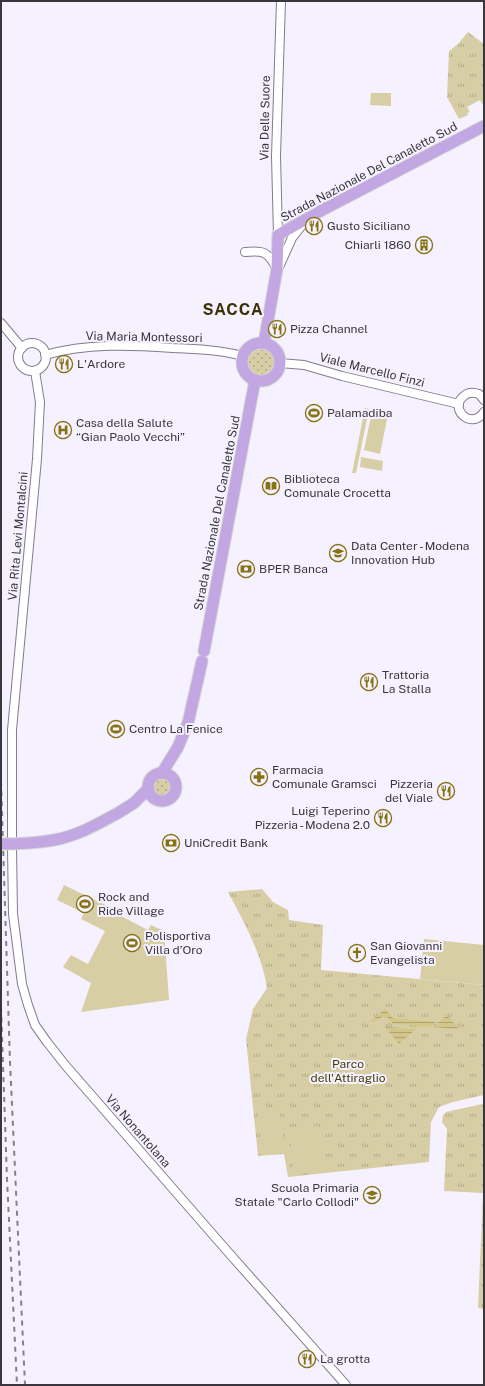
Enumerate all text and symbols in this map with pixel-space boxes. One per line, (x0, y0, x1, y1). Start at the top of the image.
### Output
street label: Via Delle Suore (257, 75, 273, 161)
street label: Strada Nazionale Del Canaletto Sud (278, 119, 460, 225)
restaurant icon: Gusto Siciliano (304, 216, 324, 236)
place label: Gusto Siciliano (327, 219, 410, 233)
building icon: Chiarli 1860 (414, 235, 434, 255)
place label: Chiarli 1860 (345, 238, 411, 252)
district label: SACCA (202, 300, 264, 319)
restaurant icon: Pizza Channel (267, 319, 287, 339)
place label: Pizza Channel (290, 322, 368, 336)
street label: Via Maria Montessori (85, 329, 203, 345)
street label: Viale Marcello Finzi (318, 350, 426, 390)
restaurant icon: L'Ardore (54, 354, 74, 374)
place label: L'Ardore (77, 357, 126, 371)
sports icon: Palamadiba (304, 403, 324, 423)
place label: Palamadiba (327, 406, 392, 420)
street label: Strada Nazionale Del Canaletto Sud (191, 414, 243, 612)
place label: Casa della Salute “Gian Paolo Vecchi” (76, 416, 185, 444)
hospital icon: Casa della Salute “Gian Paolo Vecchi” (53, 420, 73, 440)
street label: Via Rita Levi Montalcini (5, 471, 31, 601)
place label: Biblioteca Comunale Crocetta (284, 472, 391, 500)
library icon: Biblioteca Comunale Crocetta (261, 476, 281, 496)
place label: Data Center - Modena Innovation Hub (351, 539, 469, 567)
school or university icon: Data Center - Modena Innovation Hub (328, 543, 348, 563)
bank icon: BPER Banca (236, 559, 256, 579)
place label: BPER Banca (259, 562, 328, 576)
place label: Trattoria La Stalla (382, 668, 431, 696)
restaurant icon: Trattoria La Stalla (359, 672, 379, 692)
sports icon: Centro La Fenice (106, 719, 126, 739)
place label: Centro La Fenice (129, 722, 223, 736)
place label: Farmacia Comunale Gramsci (272, 763, 377, 791)
pharmacy icon: Farmacia Comunale Gramsci (249, 767, 269, 787)
place label: Pizzeria del Viale (385, 777, 433, 805)
restaurant icon: Pizzeria del Viale (436, 781, 456, 801)
place label: Luigi Teperino Pizzeria - Modena 2.0 (255, 804, 370, 832)
restaurant icon: Luigi Teperino Pizzeria - Modena 2.0 (373, 808, 393, 828)
bank icon: UniCredit Bank (161, 833, 181, 853)
place label: UniCredit Bank (184, 836, 268, 850)
place label: Rock and Ride Village (98, 890, 165, 918)
sports icon: Rock and Ride Village (75, 894, 95, 914)
place label: Polisportiva Villa d’Oro (145, 929, 211, 957)
sports icon: Polisportiva Villa d’Oro (122, 933, 142, 953)
place label: San Giovanni Evangelista (370, 939, 442, 967)
church icon: San Giovanni Evangelista (347, 943, 367, 963)
park label: Parco dell'Attiraglio (310, 1057, 386, 1085)
street label: Via Nonantolana (103, 1092, 173, 1170)
place label: Scuola Primaria Statale "Carlo Collodi" (235, 1181, 359, 1209)
school or university icon: Scuola Primaria Statale "Carlo Collodi" (362, 1185, 382, 1205)
restaurant icon: La grotta (297, 1349, 317, 1369)
place label: La grotta (320, 1352, 370, 1366)

